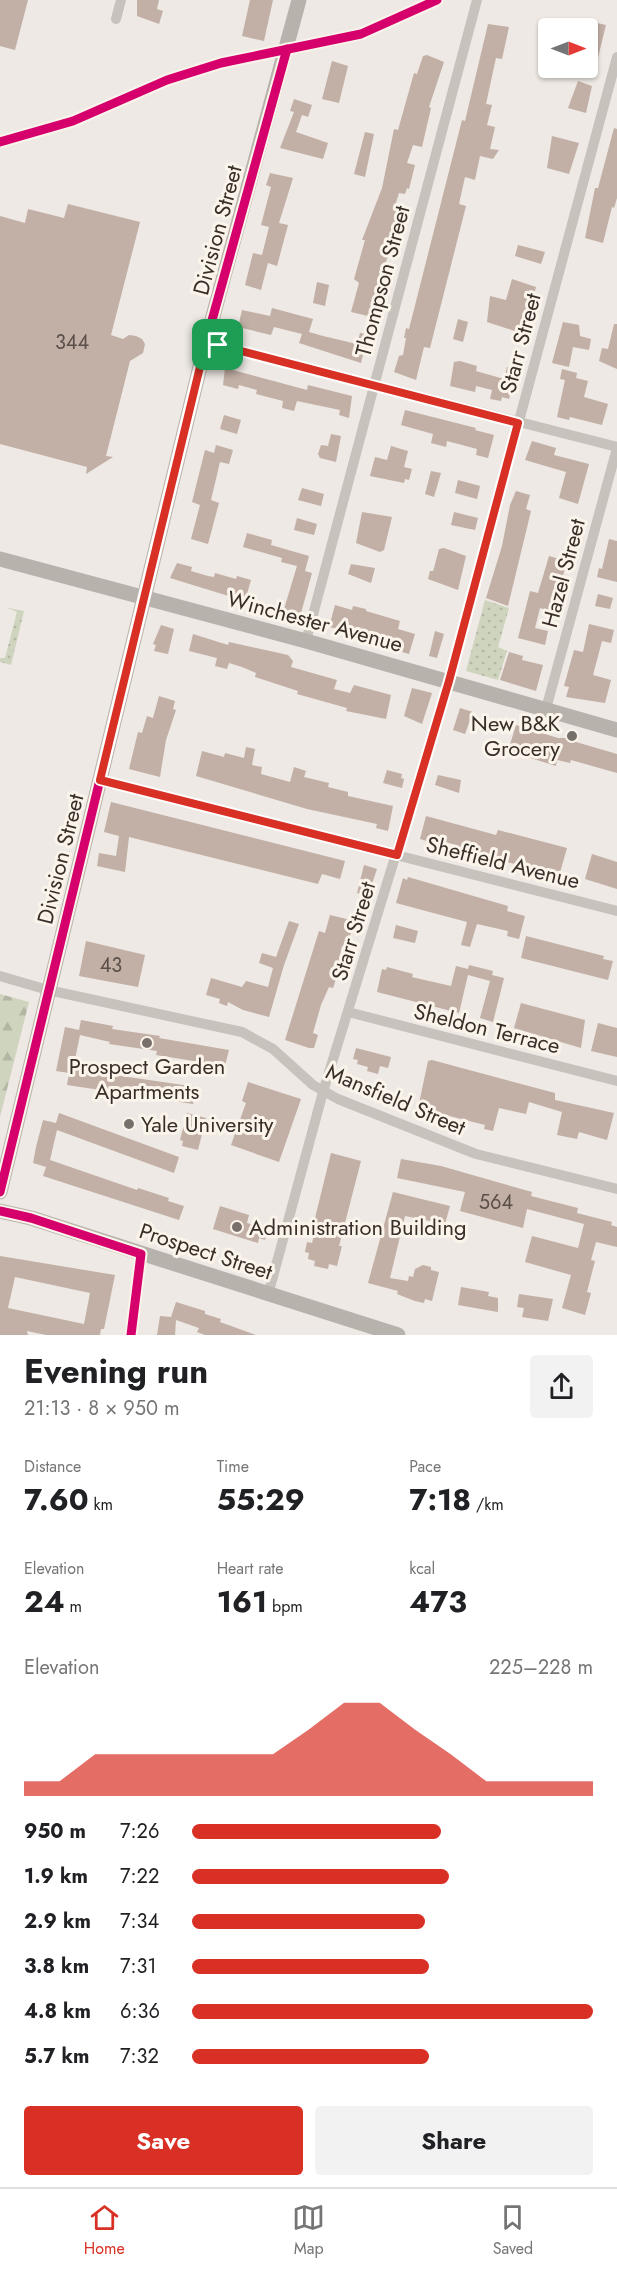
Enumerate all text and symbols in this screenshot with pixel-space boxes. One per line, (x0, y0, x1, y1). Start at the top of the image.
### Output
north arrow (538, 18, 598, 78)
map controls (538, 18, 598, 78)
street label: Division Street (184, 161, 250, 299)
street label: Thompson Street (346, 201, 418, 360)
street label: Starr Street (491, 289, 549, 396)
pin (192, 319, 243, 370)
house number: 344 (55, 328, 89, 357)
icon: arrive (201, 328, 234, 361)
street label: Hazel Street (533, 514, 593, 631)
street label: Winchester Avenue (224, 582, 406, 660)
place label: New B&K Grocery (471, 707, 561, 764)
marker: New B&K Grocery (565, 729, 579, 743)
street label: Division Street (28, 790, 92, 928)
street label: Sheffield Avenue (423, 827, 583, 897)
street label: Starr Street (323, 877, 383, 985)
house number: 43 (100, 951, 122, 980)
street label: Sheldon Terrace (411, 994, 563, 1062)
marker: Prospect Garden Apartments (140, 1036, 154, 1050)
place label: Prospect Garden Apartments (69, 1050, 225, 1107)
street label: Mansfield Street (321, 1055, 471, 1143)
place label: Yale University (141, 1108, 274, 1140)
marker: Yale University (122, 1117, 136, 1131)
house number: 564 (479, 1188, 514, 1217)
place label: Administration Building (249, 1211, 467, 1243)
street label: Prospect Street (135, 1214, 277, 1288)
marker: Administration Building (230, 1220, 244, 1234)
text: Evening run (24, 1348, 208, 1395)
button: share (530, 1355, 593, 1418)
text: 21:13 · 8 × 950 m (24, 1394, 180, 1423)
text: Distance (24, 1455, 81, 1478)
text: Time (217, 1455, 249, 1478)
text: Pace (409, 1455, 441, 1478)
text: 7.60 (24, 1478, 89, 1521)
text: 55:29 (217, 1478, 305, 1521)
text: 7:18 (409, 1478, 471, 1521)
text: km (89, 1493, 113, 1516)
text: /km (471, 1493, 504, 1516)
text: Elevation (24, 1557, 84, 1580)
text: Heart rate (217, 1557, 283, 1580)
text: kcal (409, 1557, 435, 1580)
text: 24 (24, 1580, 65, 1623)
text: 161 (217, 1580, 267, 1623)
text: 473 (409, 1580, 467, 1623)
text: m (65, 1595, 82, 1618)
text: bpm (267, 1595, 303, 1618)
text: Elevation (24, 1653, 99, 1682)
text: 225–228 m (489, 1653, 593, 1682)
text: 950 m (24, 1817, 86, 1846)
text: 7:26 (120, 1817, 159, 1846)
text: 1.9 km (24, 1862, 88, 1891)
text: 7:22 (120, 1862, 159, 1891)
text: 2.9 km (24, 1907, 91, 1936)
text: 7:34 (120, 1907, 159, 1936)
text: 3.8 km (24, 1952, 89, 1981)
text: 7:31 (120, 1952, 156, 1981)
text: 4.8 km (24, 1997, 91, 2026)
text: 6:36 (120, 1997, 160, 2026)
text: 5.7 km (24, 2042, 89, 2071)
text: 7:32 (120, 2042, 159, 2071)
button: Save (24, 2106, 303, 2175)
button: Share (315, 2106, 593, 2175)
tab: Home (84, 2201, 125, 2260)
tab: Map (292, 2201, 325, 2260)
tab: Saved (493, 2201, 533, 2260)

